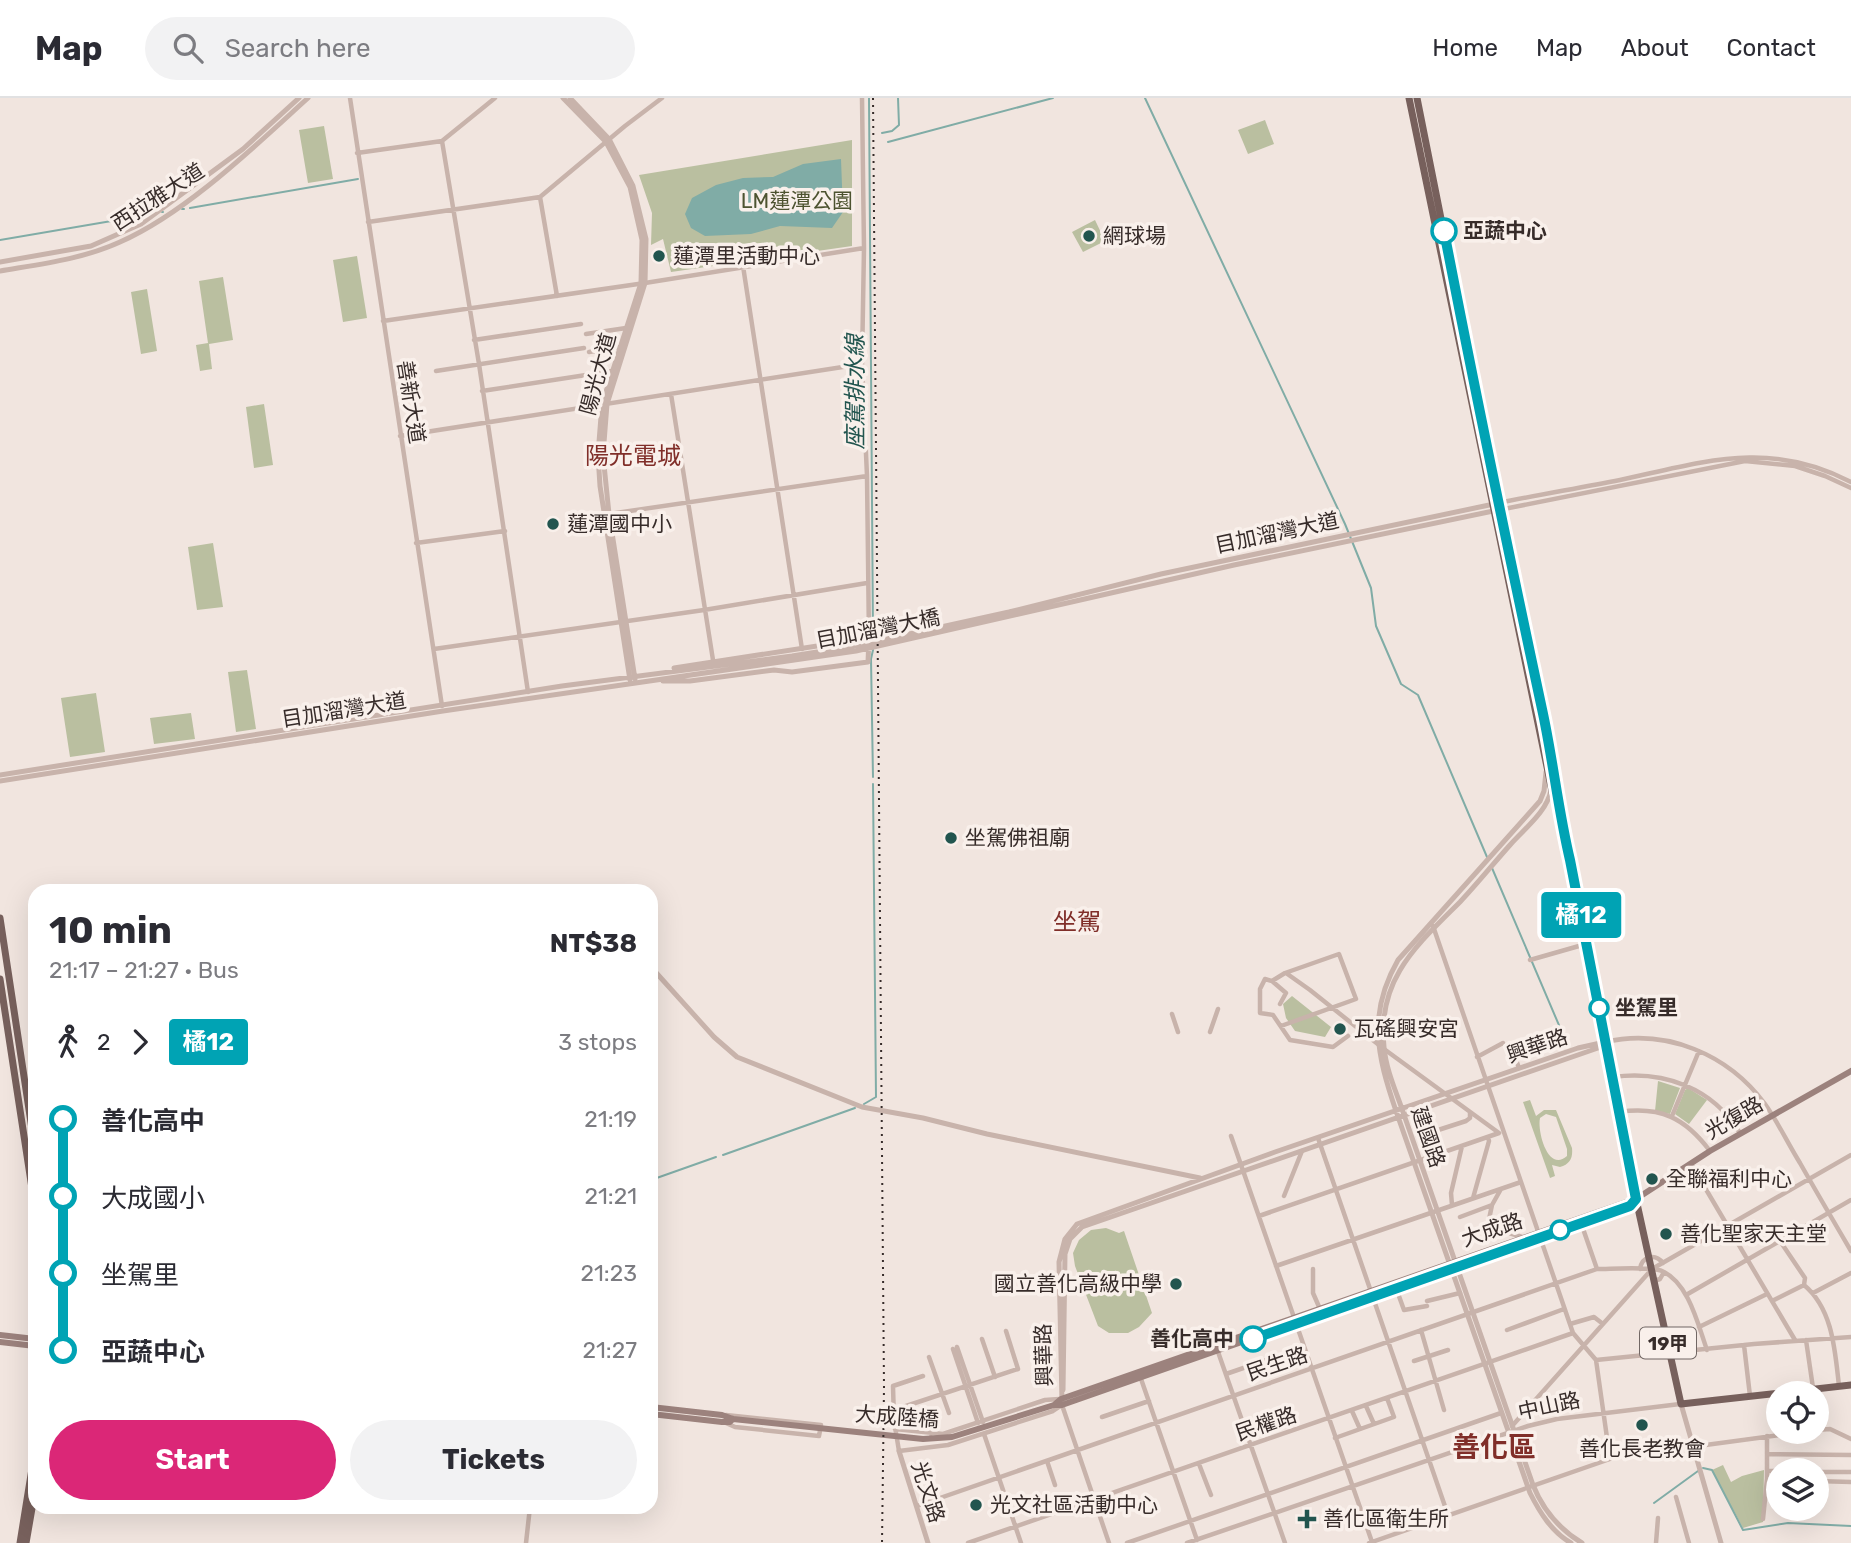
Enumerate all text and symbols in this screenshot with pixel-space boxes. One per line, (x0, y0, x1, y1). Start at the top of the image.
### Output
search box (145, 17, 635, 80)
text: Map (35, 29, 103, 68)
icon: search (169, 29, 207, 67)
text: Search here (225, 33, 370, 64)
text: Home (1432, 34, 1498, 62)
text: Map (1536, 34, 1583, 62)
text: About (1621, 34, 1689, 62)
text: Contact (1727, 34, 1816, 62)
street label: 西拉雅大道 (107, 158, 209, 236)
park label: LM蓮潭公園 (741, 188, 853, 213)
marker: 亞蔬中心 (1431, 218, 1457, 244)
place label: 亞蔬中心 (1463, 218, 1547, 243)
place label: 網球場 (1103, 223, 1166, 248)
marker: 網球場 (1081, 228, 1097, 244)
place label: 蓮潭里活動中心 (673, 243, 820, 268)
marker: 蓮潭里活動中心 (651, 248, 667, 264)
street label: 陽光大道 (575, 330, 620, 418)
water label: 座駕排水線 (841, 332, 869, 450)
street label: 善新大道 (393, 358, 430, 445)
district label: 陽光電城 (585, 442, 681, 470)
street label: 目加溜灣大道 (1213, 507, 1341, 558)
place label: 蓮潭國中小 (567, 511, 672, 536)
marker: 蓮潭國中小 (545, 516, 561, 532)
street label: 目加溜灣大橋 (814, 604, 942, 653)
street label: 目加溜灣大道 (280, 687, 408, 732)
place label: 坐駕佛祖廟 (965, 825, 1070, 850)
marker: 坐駕佛祖廟 (943, 830, 959, 846)
line badge: 橘12 (1541, 892, 1621, 938)
text: 橘12 (1555, 901, 1607, 929)
text: 10 min (49, 907, 172, 953)
district label: 坐駕 (1053, 908, 1101, 936)
text: NT$38 (550, 928, 637, 959)
text: 21:17 – 21:27 · Bus (49, 956, 239, 984)
place label: 坐駕里 (1615, 995, 1678, 1020)
marker: 坐駕里 (1589, 998, 1609, 1018)
place label: 瓦磘興安宮 (1354, 1016, 1459, 1041)
marker: 瓦磘興安宮 (1332, 1021, 1348, 1037)
icon: walk (49, 1023, 87, 1061)
icon: forward (121, 1023, 159, 1061)
street label: 興華路 (1503, 1023, 1571, 1068)
text: 2 (97, 1028, 111, 1056)
text: 橘12 (183, 1028, 234, 1056)
text: 3 stops (558, 1028, 637, 1056)
street label: 光復路 (1700, 1091, 1767, 1144)
street label: 建國路 (1406, 1103, 1451, 1171)
text: 21:19 (584, 1105, 637, 1133)
text: 善化高中 (101, 1106, 205, 1137)
place label: 全聯福利中心 (1666, 1166, 1792, 1191)
marker: 全聯福利中心 (1644, 1171, 1660, 1187)
text: 21:21 (584, 1182, 637, 1210)
text: 大成國小 (101, 1183, 205, 1214)
street label: 大成路 (1458, 1207, 1526, 1252)
unlabelled marker (1550, 1220, 1570, 1240)
place label: 善化聖家天主堂 (1680, 1221, 1827, 1246)
marker: 善化聖家天主堂 (1658, 1226, 1674, 1242)
text: 21:23 (580, 1259, 637, 1287)
text: 坐駕里 (101, 1260, 179, 1291)
place label: 國立善化高級中學 (994, 1271, 1162, 1296)
marker: 國立善化高級中學 (1168, 1276, 1184, 1292)
street label: 興華路 (1030, 1323, 1057, 1387)
place label: 善化高中 (1150, 1326, 1234, 1351)
marker: 善化高中 (1240, 1326, 1266, 1352)
road number: 19甲 (1640, 1328, 1696, 1358)
text: 21:27 (582, 1336, 637, 1364)
text: 亞蔬中心 (101, 1337, 205, 1368)
street label: 民生路 (1243, 1341, 1311, 1386)
map controls (1766, 1381, 1829, 1521)
button: locate (1766, 1381, 1829, 1444)
street label: 中山路 (1515, 1387, 1582, 1424)
street label: 大成陸橋 (854, 1401, 940, 1432)
street label: 民權路 (1232, 1401, 1300, 1446)
marker: 善化長老教會 (1634, 1417, 1650, 1433)
button: Start (49, 1420, 336, 1500)
button: Tickets (350, 1420, 637, 1500)
district label: 善化區 (1452, 1431, 1536, 1464)
place label: 善化長老教會 (1579, 1436, 1705, 1461)
street label: 光文路 (907, 1458, 950, 1526)
button: layers (1766, 1458, 1829, 1521)
place label: 光文社區活動中心 (990, 1492, 1158, 1517)
marker: 光文社區活動中心 (968, 1497, 984, 1513)
place label: 善化區衛生所 (1323, 1506, 1449, 1531)
marker: 善化區衛生所 (1297, 1509, 1317, 1529)

